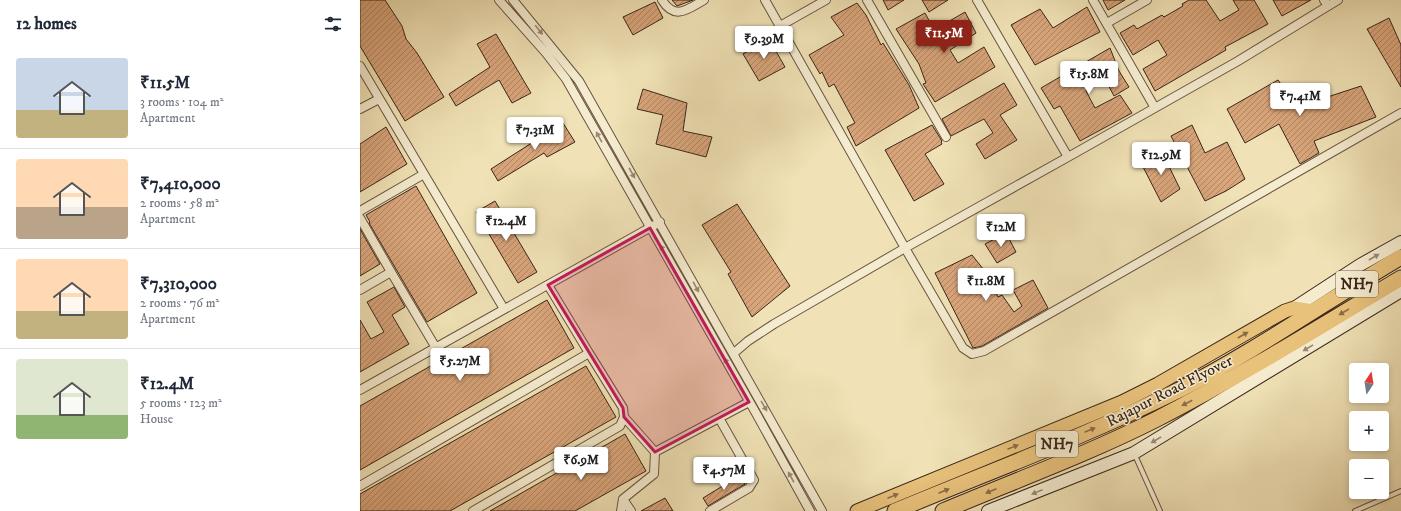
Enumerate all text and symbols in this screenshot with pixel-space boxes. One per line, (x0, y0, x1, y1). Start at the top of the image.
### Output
text: 12 homes (16, 13, 77, 35)
icon: filters (322, 13, 344, 35)
pin: ₹11.5M (911, 20, 977, 54)
one-way arrow (534, 24, 543, 35)
text: ₹11.5M (925, 25, 963, 41)
pin: ₹9.39M (731, 26, 797, 60)
text: ₹9.39M (744, 31, 784, 47)
pin: ₹15.8M (1056, 61, 1122, 95)
text: ₹15.8M (1069, 66, 1109, 82)
text: ₹11.5M (140, 72, 190, 94)
icon: home (48, 74, 96, 122)
pin: ₹7.41M (1267, 83, 1333, 117)
text: ₹7.41M (1279, 88, 1321, 104)
text: 3 rooms · 104 m² (140, 94, 223, 110)
text: Apartment (140, 110, 195, 126)
pin: ₹7.31M (502, 117, 568, 151)
text: ₹7.31M (516, 122, 554, 138)
one-way arrow (596, 131, 603, 143)
pin: ₹12.9M (1128, 142, 1194, 176)
text: ₹12.9M (1141, 147, 1181, 163)
one-way arrow (629, 167, 636, 179)
text: ₹7,410,000 (140, 173, 221, 195)
icon: home (48, 175, 96, 223)
text: 2 rooms · 58 m² (140, 195, 219, 211)
pin: ₹12.4M (473, 208, 539, 242)
text: Apartment (140, 211, 195, 227)
text: ₹12.4M (485, 213, 527, 229)
pin: ₹12M (977, 214, 1025, 248)
text: ₹12M (986, 219, 1016, 235)
one-way arrow (659, 245, 666, 256)
one-way arrow (1368, 253, 1380, 260)
pin: ₹11.8M (953, 268, 1019, 302)
road number: NH7 (1336, 271, 1378, 297)
text: ₹7,310,000 (140, 273, 217, 295)
text: ₹11.8M (967, 273, 1005, 289)
icon: home (48, 275, 96, 323)
one-way arrow (692, 281, 699, 292)
text: 2 rooms · 76 m² (140, 295, 219, 311)
one-way arrow (1338, 309, 1349, 316)
text: Apartment (140, 311, 195, 327)
one-way arrow (1237, 332, 1249, 339)
one-way arrow (1302, 344, 1314, 351)
pin: ₹5.27M (427, 348, 493, 382)
street label: Rajapur Road Flyover (1103, 350, 1236, 431)
text: ₹5.27M (439, 353, 481, 369)
one-way arrow (724, 357, 731, 369)
north arrow (1349, 363, 1389, 403)
map controls (1349, 363, 1389, 499)
text: ₹12.4M (140, 373, 194, 395)
icon: home (48, 375, 96, 423)
text: 5 rooms · 123 m² (140, 395, 222, 411)
one-way arrow (760, 400, 767, 412)
one-way arrow (1181, 400, 1193, 407)
text: House (140, 411, 173, 427)
button: + (1349, 411, 1389, 451)
one-way arrow (1085, 427, 1097, 433)
road number: NH7 (1036, 431, 1078, 457)
one-way arrow (1150, 436, 1162, 443)
one-way arrow (1008, 444, 1019, 450)
pin: ₹6.9M (553, 447, 609, 481)
text: ₹6.9M (563, 452, 599, 468)
pin: ₹4.57M (691, 457, 757, 491)
button: − (1349, 459, 1389, 499)
text: ₹4.57M (702, 462, 746, 478)
one-way arrow (788, 471, 794, 483)
one-way arrow (939, 487, 951, 493)
one-way arrow (985, 488, 997, 494)
one-way arrow (1031, 489, 1043, 495)
one-way arrow (887, 493, 899, 499)

